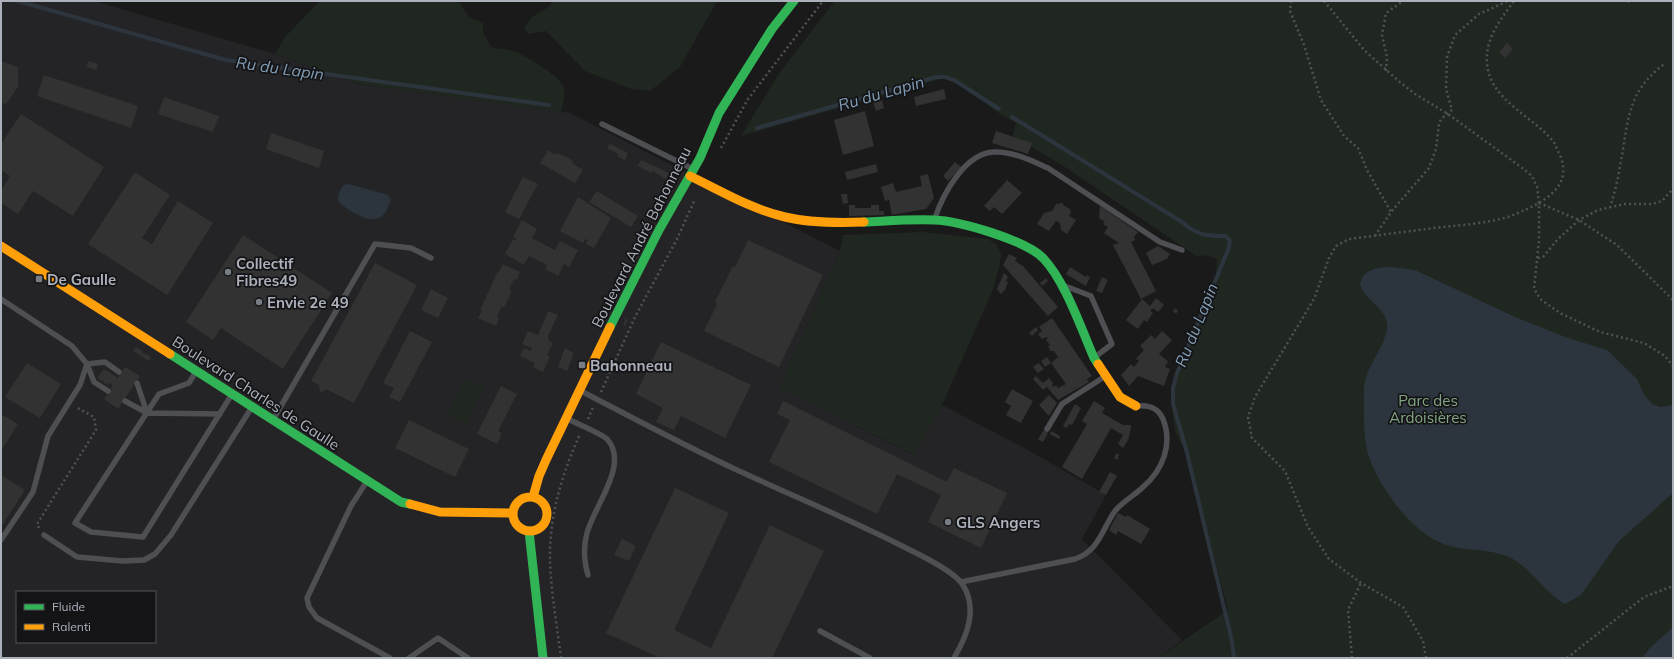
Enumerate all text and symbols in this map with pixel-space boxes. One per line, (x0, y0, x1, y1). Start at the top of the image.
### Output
water label: Ru du Lapin (235, 52, 325, 84)
water label: Ru du Lapin (836, 71, 926, 115)
street label: Boulevard André Bahonneau (587, 143, 695, 331)
place label: Collectif Fibres49 (236, 254, 297, 290)
marker: Collectif Fibres49 (223, 267, 233, 277)
place label: De Gaulle (47, 270, 116, 289)
marker: De Gaulle (34, 274, 44, 284)
water label: Ru du Lapin (1170, 280, 1222, 370)
place label: Envie 2e 49 (267, 293, 349, 312)
marker: Envie 2e 49 (254, 297, 264, 307)
street label: Boulevard Charles de Gaulle (169, 332, 343, 454)
place label: Bahonneau (590, 356, 672, 375)
marker: Bahonneau (577, 360, 587, 370)
park label: Parc des Ardoisières (1389, 391, 1467, 427)
place label: GLS Angers (956, 513, 1040, 532)
marker: GLS Angers (943, 517, 953, 527)
legend (16, 591, 156, 643)
text: Fluide (52, 599, 85, 614)
text: Ralenti (52, 619, 91, 634)

